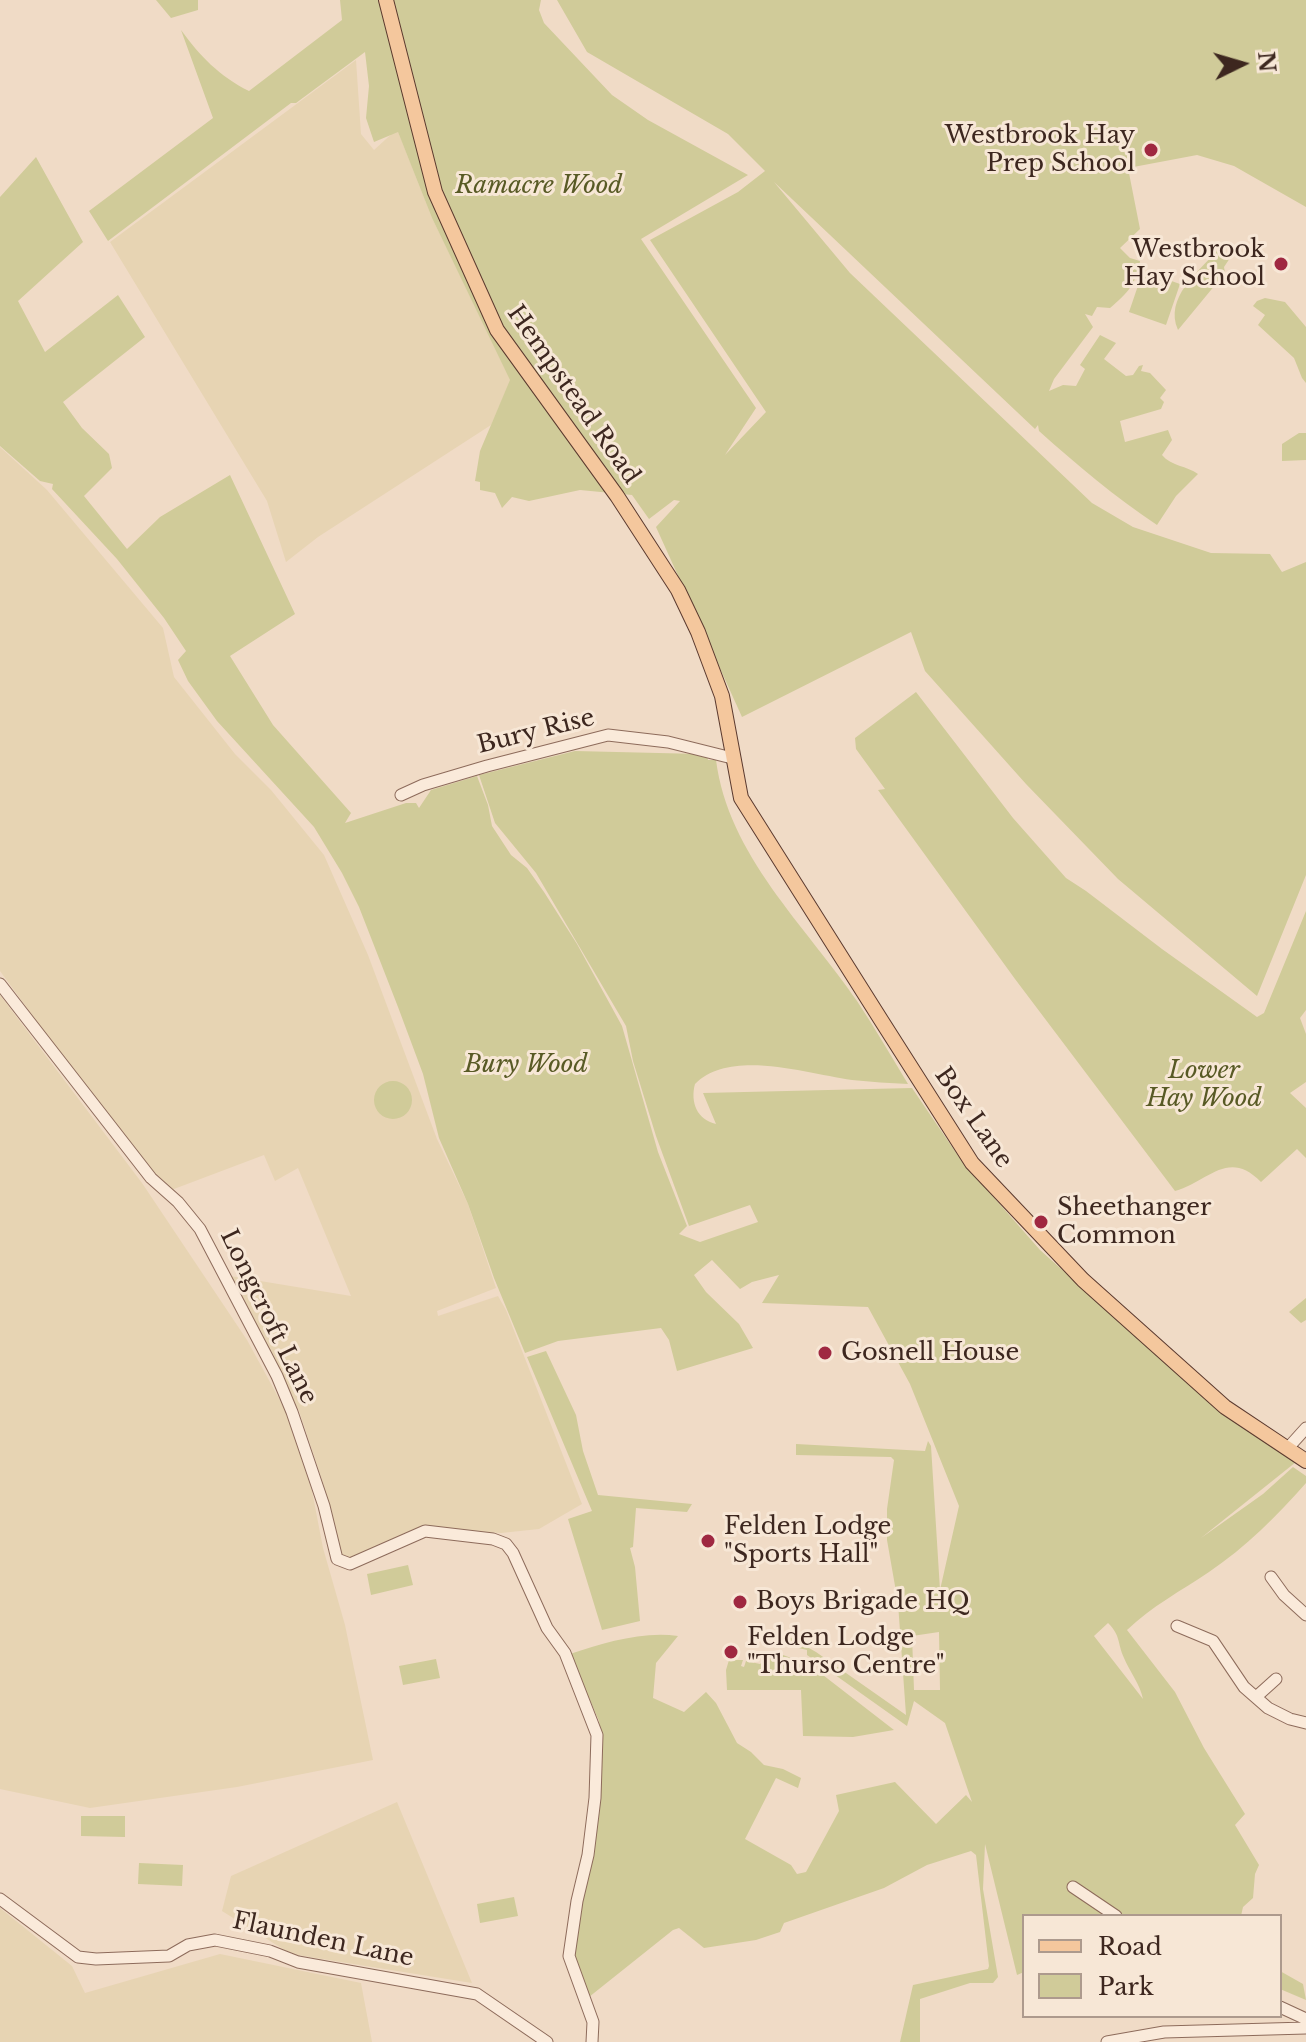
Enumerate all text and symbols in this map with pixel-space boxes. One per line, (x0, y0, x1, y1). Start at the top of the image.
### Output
north arrow (1202, 24, 1282, 104)
text: N (1252, 50, 1281, 73)
place label: Westbrook Hay Prep School (945, 122, 1135, 178)
marker: Westbrook Hay Prep School (1142, 141, 1160, 159)
park label: Ramacre Wood (455, 172, 623, 200)
place label: Westbrook Hay School (1124, 236, 1265, 292)
marker: Westbrook Hay School (1272, 255, 1290, 273)
street label: Hempstead Road (501, 300, 645, 490)
street label: Bury Rise (474, 704, 598, 760)
park label: Bury Wood (464, 1051, 588, 1079)
park label: Lower Hay Wood (1146, 1057, 1262, 1113)
street label: Box Lane (928, 1062, 1018, 1174)
place label: Sheethanger Common (1057, 1194, 1211, 1250)
marker: Sheethanger Common (1032, 1213, 1050, 1231)
street label: Longcroft Lane (213, 1225, 323, 1409)
place label: Gosnell House (841, 1339, 1019, 1367)
marker: Gosnell House (816, 1344, 834, 1362)
place label: Felden Lodge "Sports Hall" (724, 1513, 891, 1569)
marker: Felden Lodge "Sports Hall" (699, 1532, 717, 1550)
place label: Boys Brigade HQ (756, 1588, 970, 1616)
marker: Boys Brigade HQ (731, 1593, 749, 1611)
place label: Felden Lodge "Thurso Centre" (747, 1624, 945, 1680)
marker: Felden Lodge "Thurso Centre" (722, 1643, 740, 1661)
street label: Flaunden Lane (230, 1907, 416, 1973)
legend (1022, 1914, 1282, 2018)
text: Road (1098, 1932, 1162, 1961)
text: Park (1098, 1972, 1154, 2001)

